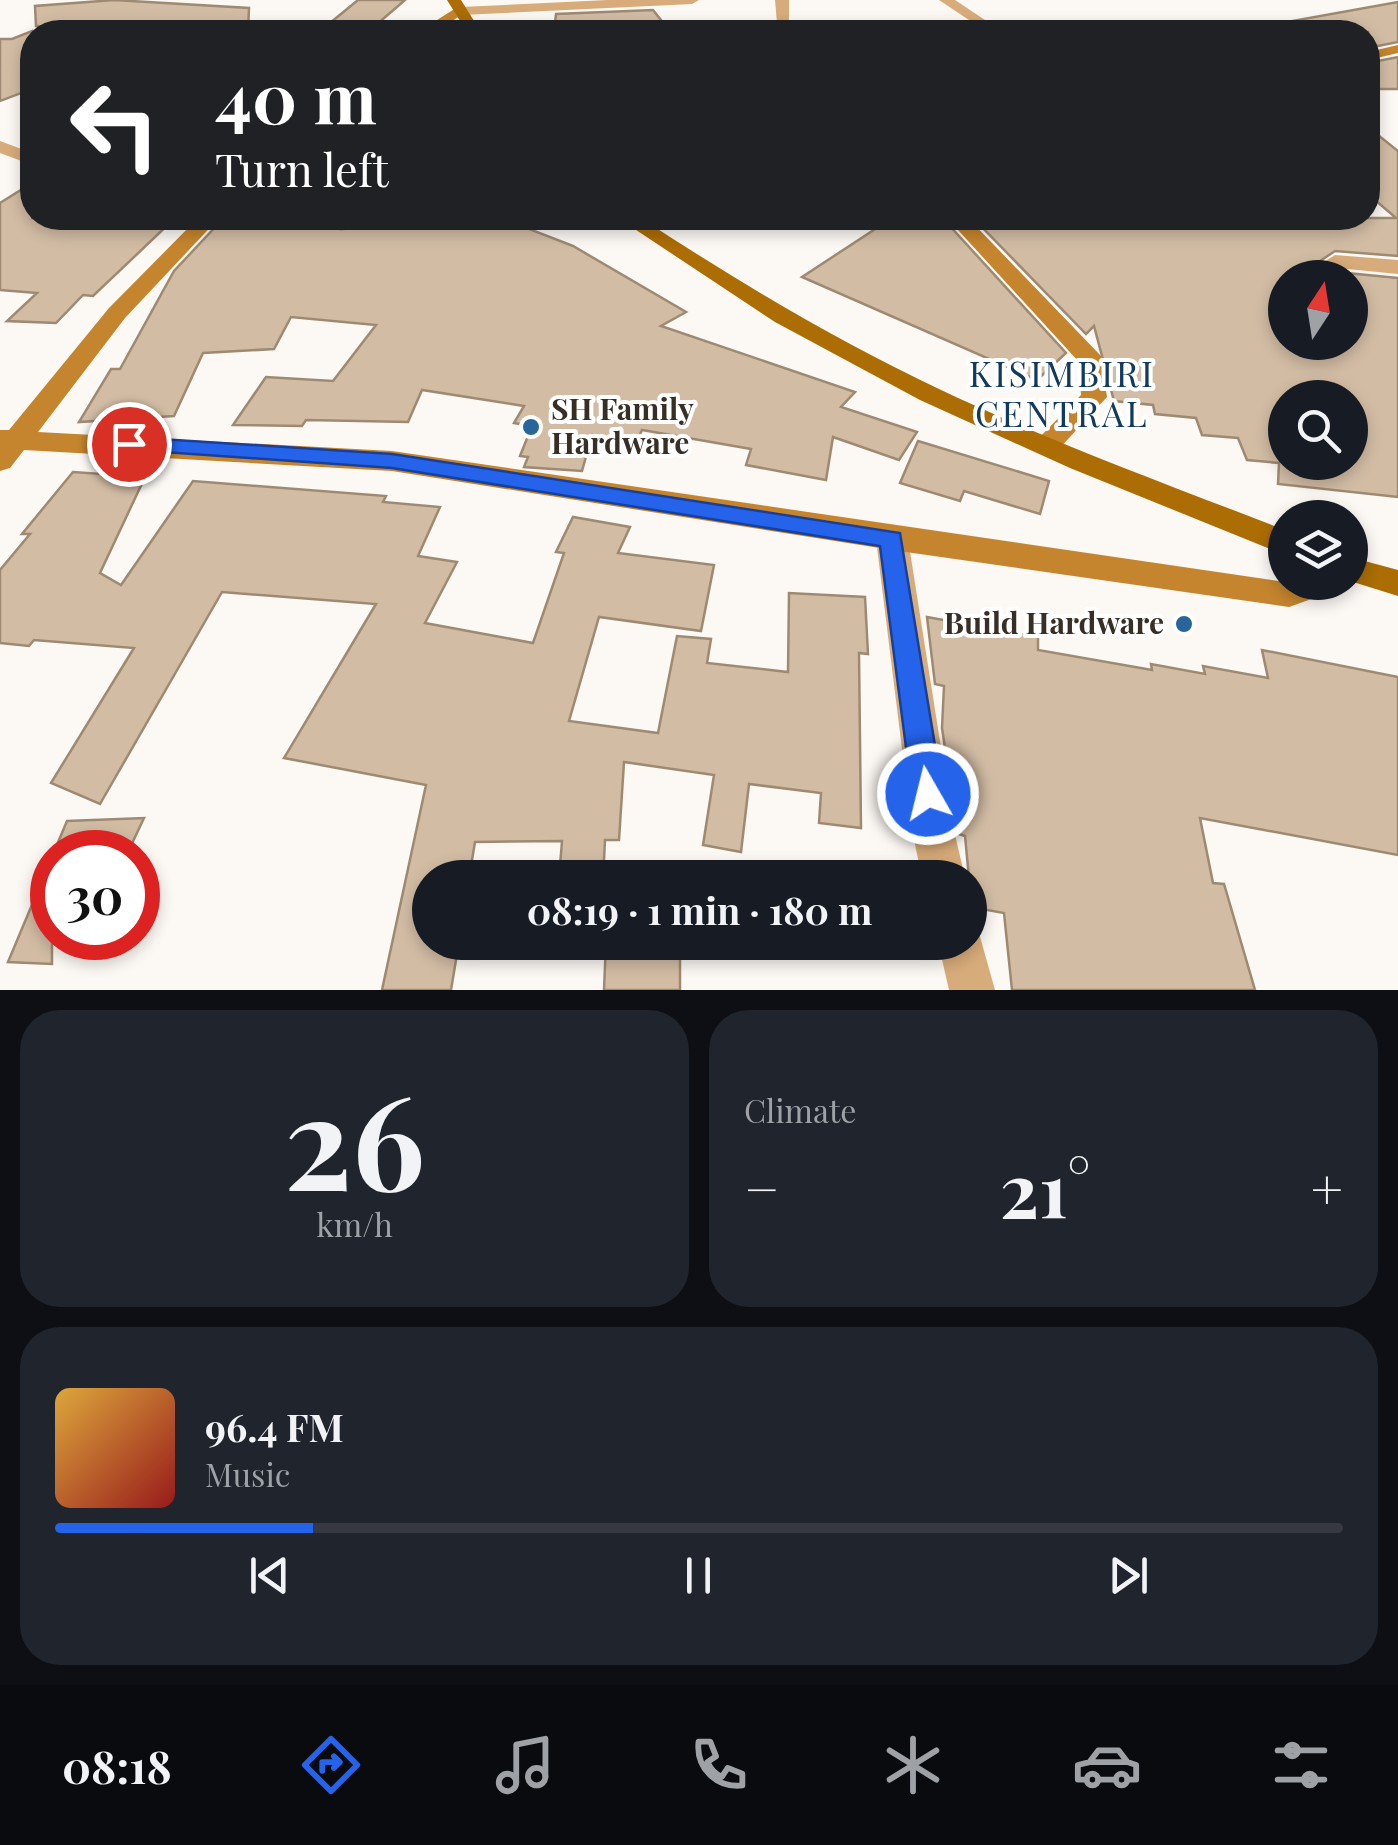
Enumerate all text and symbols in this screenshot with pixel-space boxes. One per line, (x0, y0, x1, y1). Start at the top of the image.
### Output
text: 40 m (215, 48, 377, 142)
icon: left (50, 60, 180, 190)
text: Turn left (215, 138, 389, 198)
north arrow (1268, 260, 1368, 360)
map controls (1268, 260, 1368, 600)
district label: KISIMBIRI CENTRAL (969, 349, 1155, 436)
button: search (1268, 380, 1368, 480)
place label: SH Family Hardware (551, 388, 694, 462)
pin (87, 402, 172, 487)
marker: SH Family Hardware (520, 416, 542, 438)
icon: arrive (102, 417, 157, 472)
button: layers (1268, 500, 1368, 600)
place label: Build Hardware (944, 602, 1164, 642)
marker: Build Hardware (1173, 613, 1195, 635)
position arrow (876, 742, 980, 846)
speed limit sign: 30 (30, 830, 160, 960)
text: 08:19 · 1 min · 180 m (527, 884, 872, 935)
text: 26 (284, 1050, 425, 1224)
text: Climate (744, 1088, 856, 1131)
text: 21° (1000, 1137, 1091, 1237)
text: − (744, 1150, 780, 1224)
text: + (1311, 1150, 1343, 1224)
text: km/h (316, 1202, 393, 1245)
text: 96.4 FM (205, 1401, 344, 1452)
text: Music (205, 1452, 290, 1495)
icon: previous (242, 1548, 297, 1603)
icon: pause (671, 1548, 726, 1603)
icon: next (1101, 1548, 1156, 1603)
icon: directions (296, 1730, 366, 1800)
icon: music (490, 1730, 560, 1800)
icon: phone (684, 1730, 754, 1800)
icon: climate (878, 1730, 948, 1800)
icon: car (1072, 1730, 1142, 1800)
icon: filters (1266, 1730, 1336, 1800)
text: 08:18 (62, 1735, 172, 1795)

